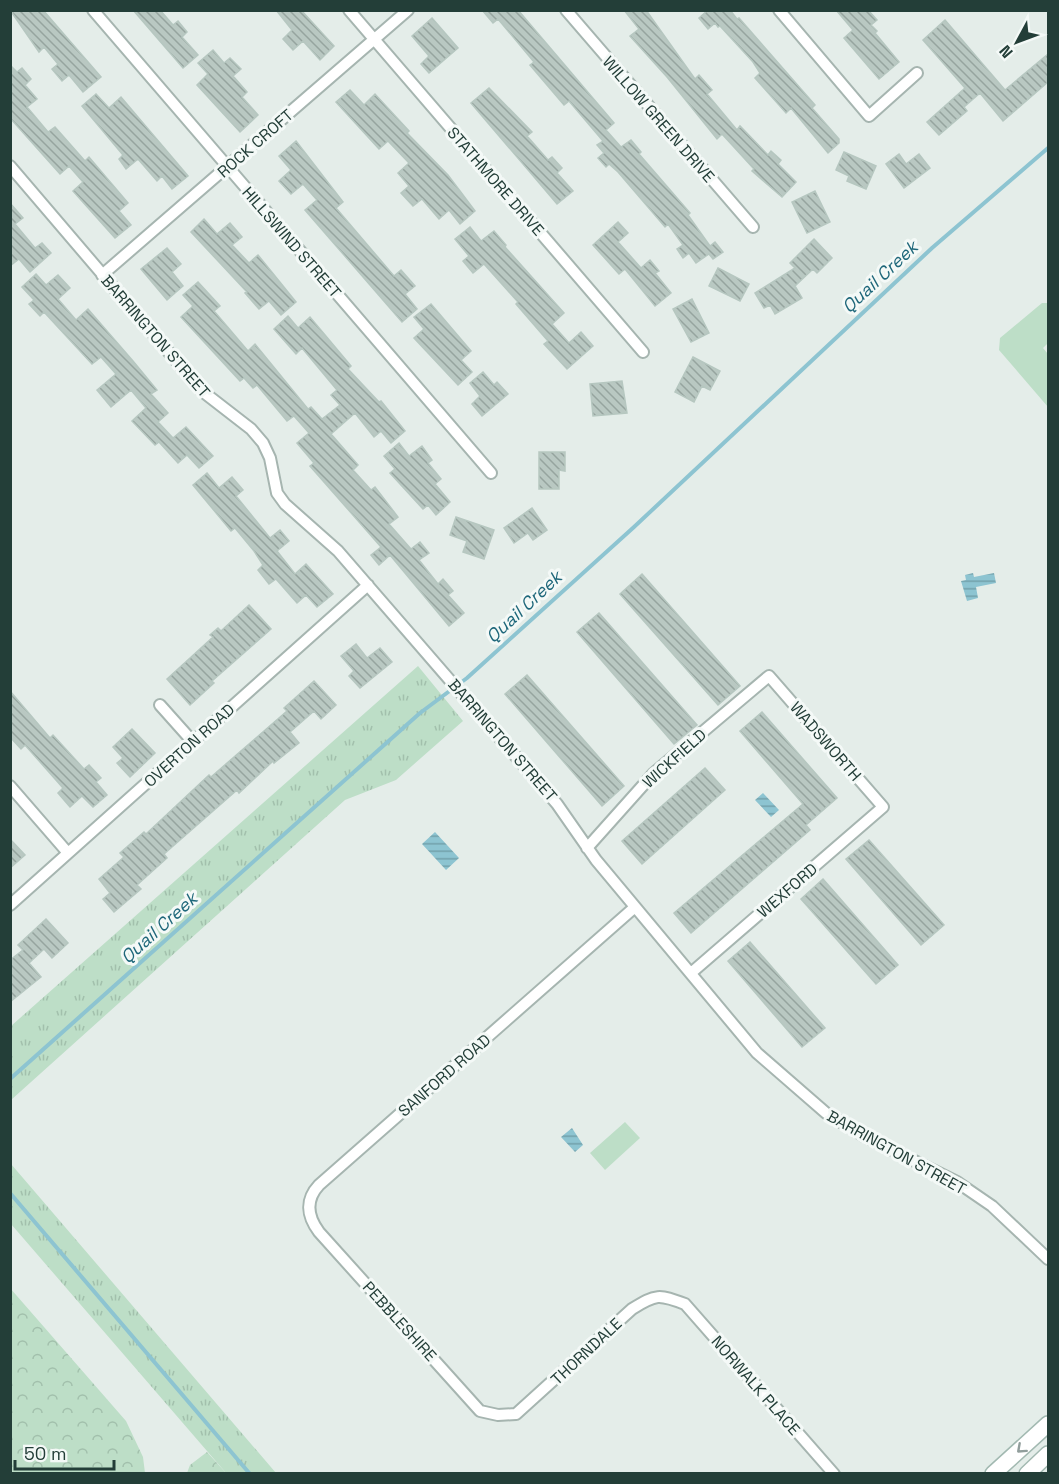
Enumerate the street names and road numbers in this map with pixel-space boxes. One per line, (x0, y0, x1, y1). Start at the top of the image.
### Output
street label: WILLOW GREEN DRIVE (598, 52, 719, 187)
street label: ROCK CROFT (213, 105, 298, 182)
street label: STATHMORE DRIVE (443, 123, 549, 240)
street label: HILLSWIND STREET (237, 182, 346, 302)
street label: BARRINGTON STREET (97, 271, 215, 402)
street label: BARRINGTON STREET (444, 675, 562, 806)
street label: WADSWORTH (785, 697, 866, 785)
street label: OVERTON ROAD (140, 699, 239, 792)
street label: WICKFIELD (638, 724, 711, 793)
street label: WEXFORD (753, 858, 822, 922)
street label: SANFORD ROAD (394, 1029, 495, 1121)
street label: BARRINGTON STREET (823, 1105, 970, 1199)
street label: PEBBLESHIRE (358, 1277, 441, 1366)
street label: THORNDALE (546, 1313, 626, 1390)
street label: NORWALK PLACE (707, 1331, 805, 1439)

